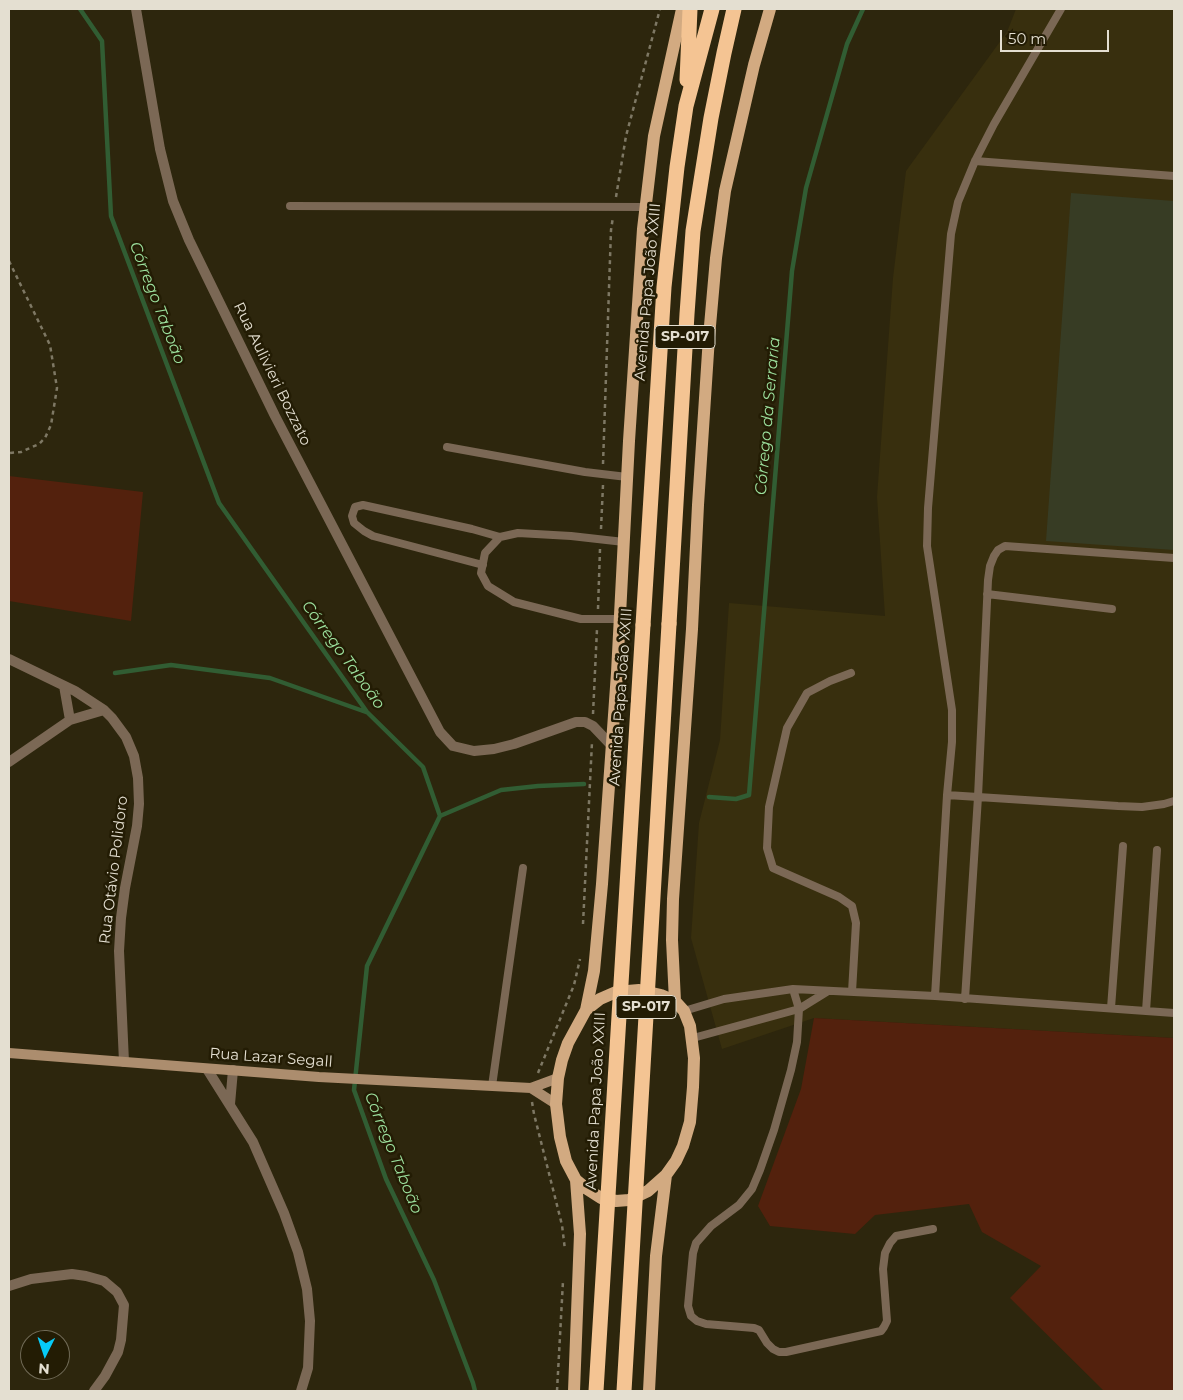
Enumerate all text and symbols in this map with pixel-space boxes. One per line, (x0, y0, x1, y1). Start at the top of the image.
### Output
scale bar (1003, 20, 1112, 52)
text: 50 m (1008, 29, 1046, 48)
street label: Avenida Papa João XXIII (631, 202, 665, 382)
water label: Córrego Taboão (125, 239, 189, 367)
street label: Rua Aulivieri Bozzato (229, 299, 315, 449)
road number: SP-017 (655, 326, 715, 348)
water label: Córrego da Serraria (752, 336, 784, 496)
water label: Córrego Taboão (297, 597, 389, 713)
street label: Avenida Papa João XXIII (606, 607, 636, 787)
street label: Rua Otávio Polidoro (96, 795, 132, 945)
road number: SP-017 (616, 996, 676, 1019)
street label: Avenida Papa João XXIII (582, 1011, 610, 1191)
street label: Rua Lazar Segall (209, 1045, 333, 1071)
water label: Córrego Taboão (360, 1089, 426, 1217)
north arrow (20, 1330, 70, 1380)
text: N (38, 1360, 50, 1378)

